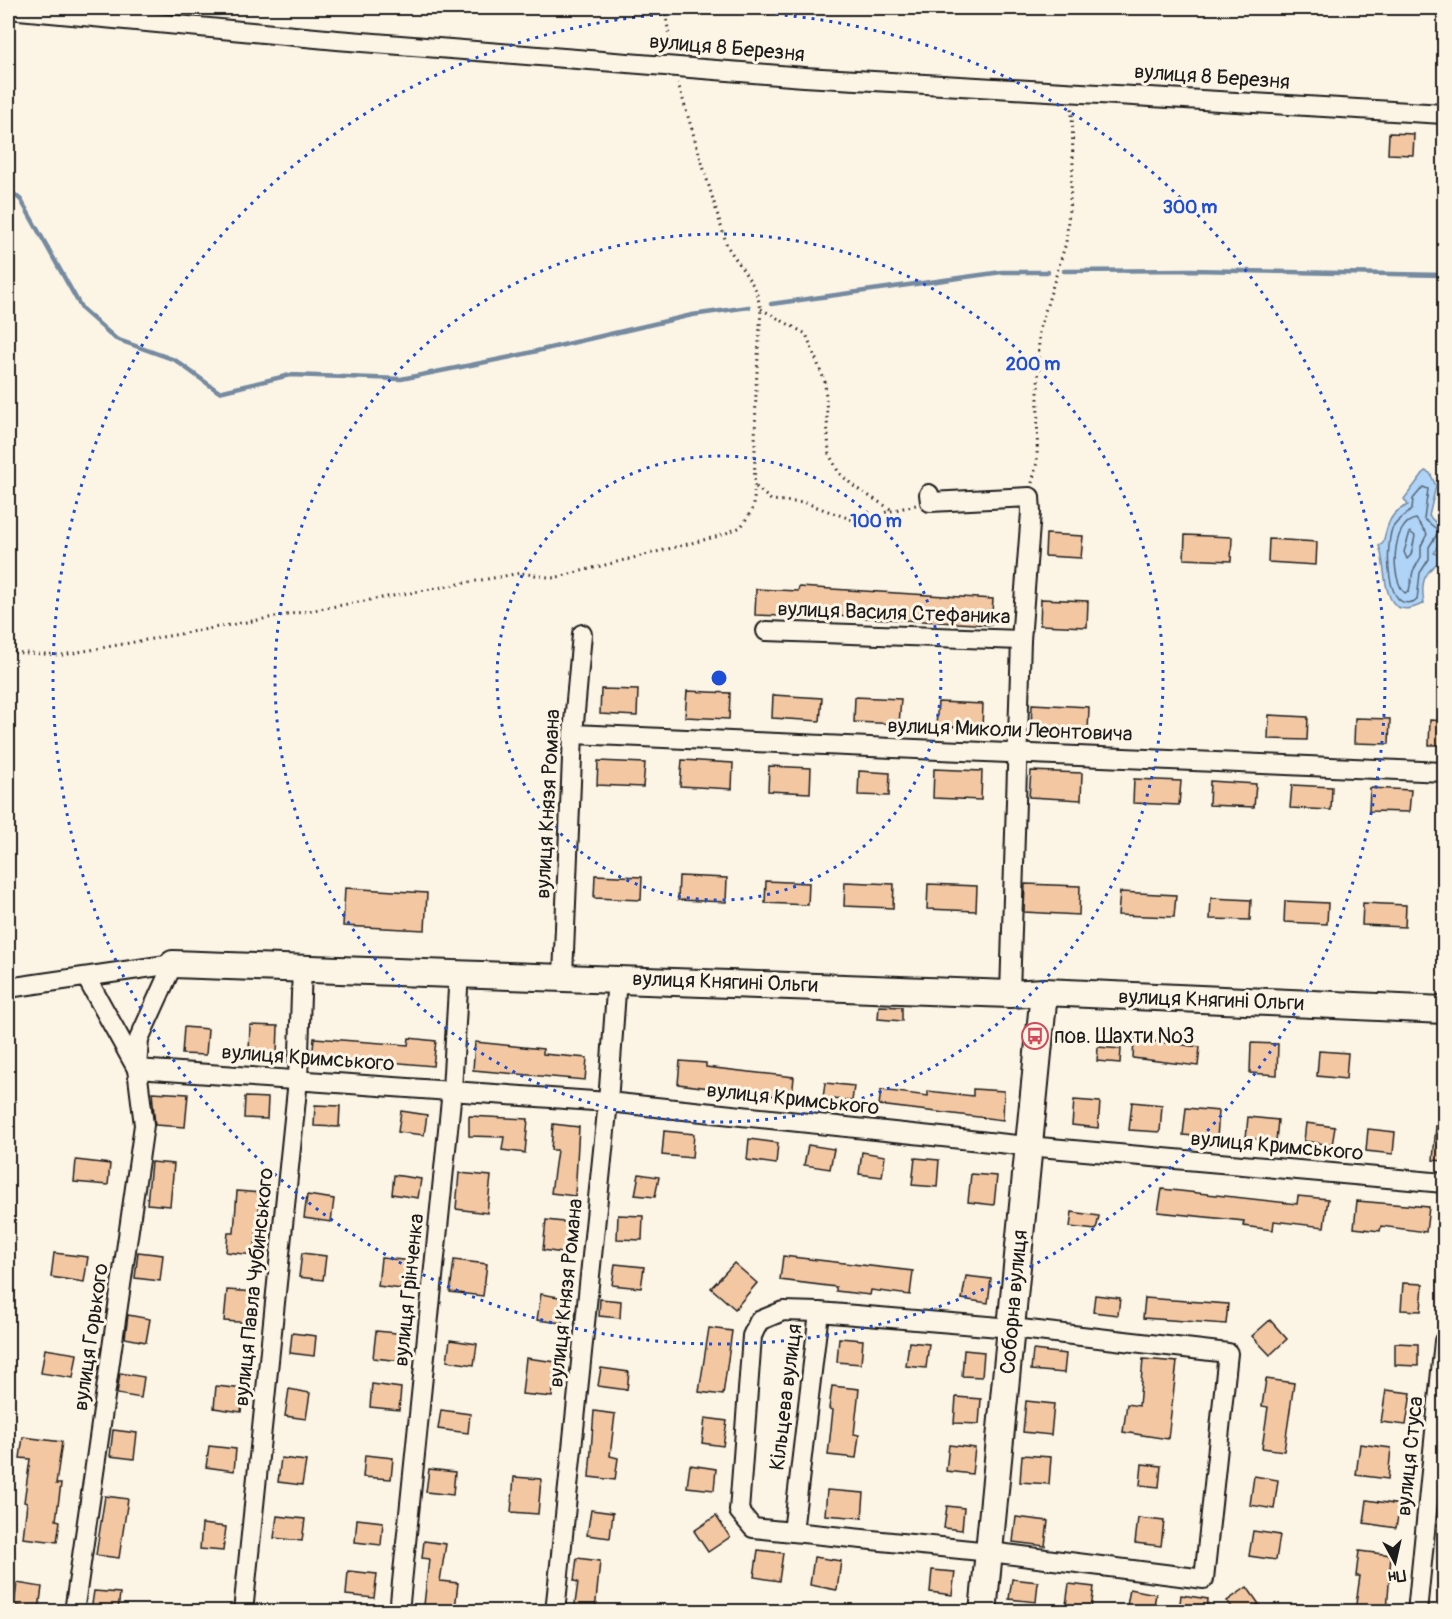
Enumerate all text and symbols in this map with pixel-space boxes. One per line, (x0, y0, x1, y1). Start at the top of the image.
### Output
street label: вулиця 8 Березня (648, 28, 806, 68)
street label: вулиця 8 Березня (1133, 58, 1291, 96)
text: 300 m (1163, 196, 1217, 219)
text: 200 m (1006, 353, 1060, 376)
text: 100 m (850, 510, 902, 533)
street label: вулиця Василя Стефаника (777, 595, 1011, 631)
centre of rings (709, 668, 729, 688)
street label: вулиця Князя Романа (530, 709, 566, 899)
street label: вулиця Миколи Леонтовича (887, 712, 1133, 748)
street label: вулиця Княгині Ольги (632, 965, 818, 999)
street label: вулиця Княгині Ольги (1118, 983, 1304, 1017)
bus stop icon: пов. Шахти №3 (1020, 1021, 1050, 1051)
place label: пов. Шахти №3 (1054, 1023, 1195, 1050)
street label: вулиця Кримського (221, 1038, 395, 1078)
street label: вулиця Кримського (705, 1077, 881, 1121)
street label: вулиця Кримського (1189, 1125, 1365, 1167)
street label: вулиця Павла Чубинського (228, 1166, 280, 1408)
street label: вулиця Князя Романа (543, 1197, 589, 1389)
street label: вулиця Грінченка (388, 1212, 430, 1368)
street label: Соборна вулиця (994, 1229, 1034, 1375)
street label: вулиця Горького (67, 1261, 115, 1413)
street label: Кільцева вулиця (764, 1322, 808, 1472)
street label: вулиця Стуса (1390, 1395, 1430, 1517)
north arrow (1365, 1532, 1425, 1592)
text: Пн (1387, 1565, 1407, 1587)

